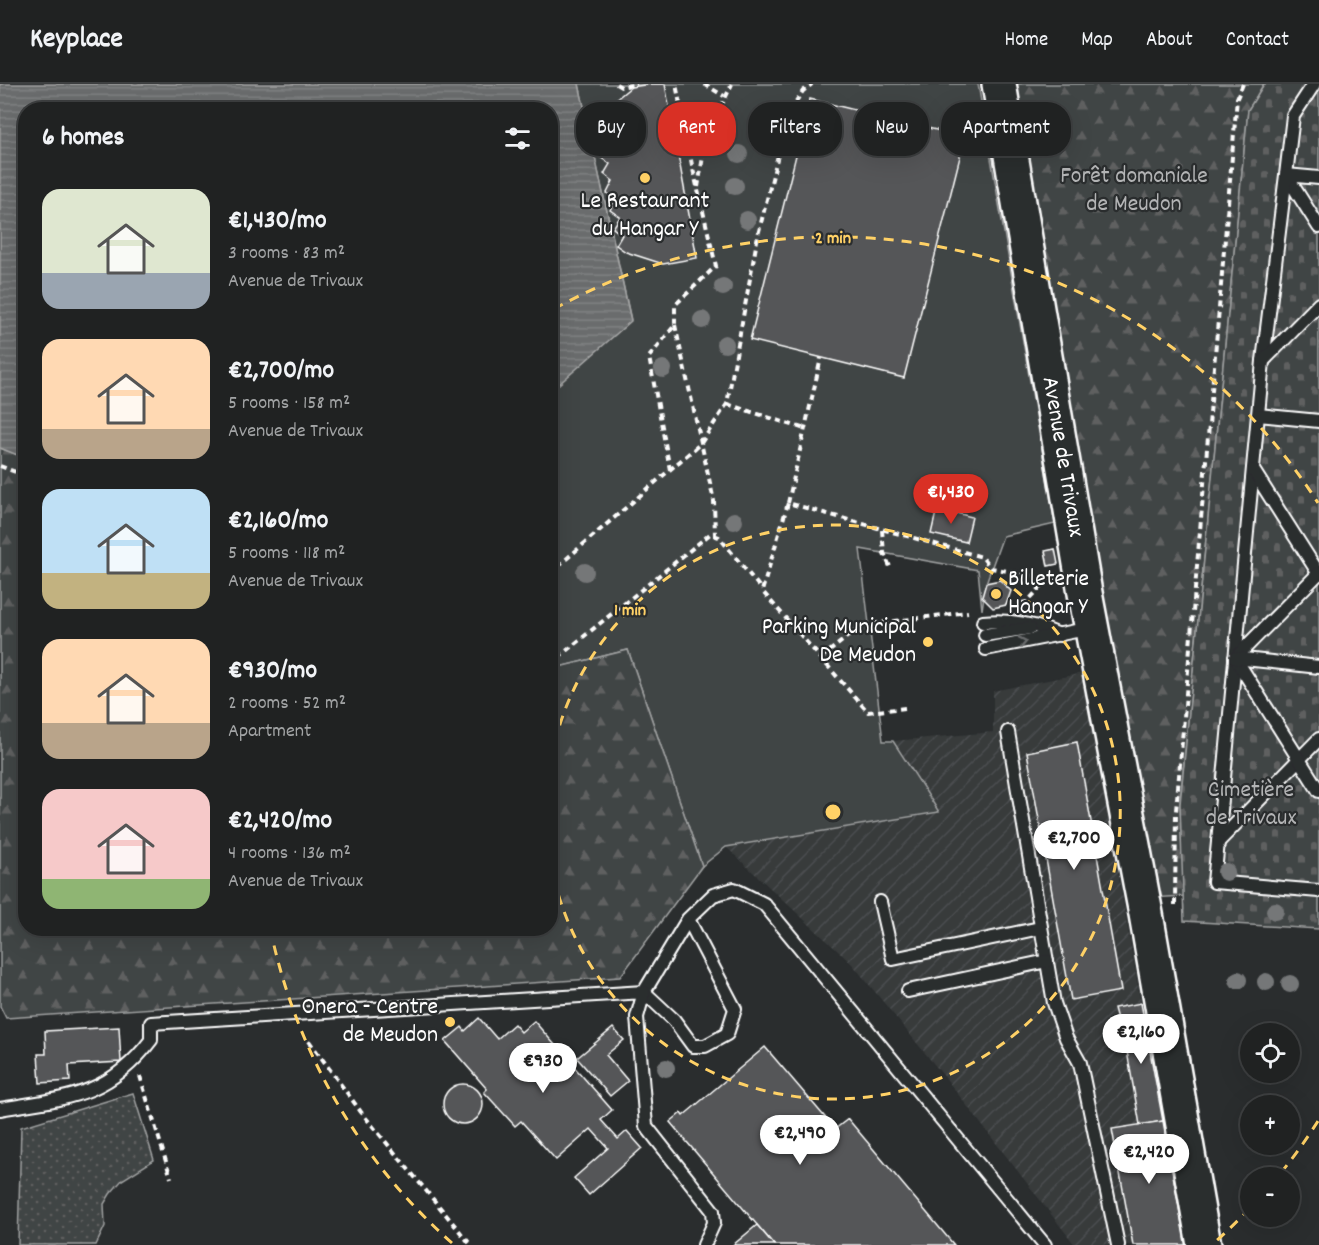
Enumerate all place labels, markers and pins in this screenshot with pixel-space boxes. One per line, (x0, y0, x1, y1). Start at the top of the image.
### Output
marker: Le Restaurant du Hangar Y (638, 171, 652, 185)
place label: Le Restaurant du Hangar Y (581, 185, 710, 247)
pin: €1,430 (902, 474, 1000, 525)
place label: Billeterie Hangar Y (1008, 563, 1089, 625)
marker: Billeterie Hangar Y (989, 587, 1003, 601)
place label: Parking Municipal De Meudon (762, 611, 916, 673)
marker: Parking Municipal De Meudon (921, 635, 935, 649)
centre of rings (823, 802, 843, 822)
pin: €2,700 (1025, 820, 1123, 871)
place label: Onera - Centre de Meudon (301, 991, 438, 1053)
pin: €2,160 (1092, 1014, 1190, 1065)
marker: Onera - Centre de Meudon (443, 1015, 457, 1029)
pin: €930 (507, 1043, 579, 1094)
pin: €2,490 (751, 1115, 849, 1166)
pin: €2,420 (1100, 1134, 1198, 1185)

